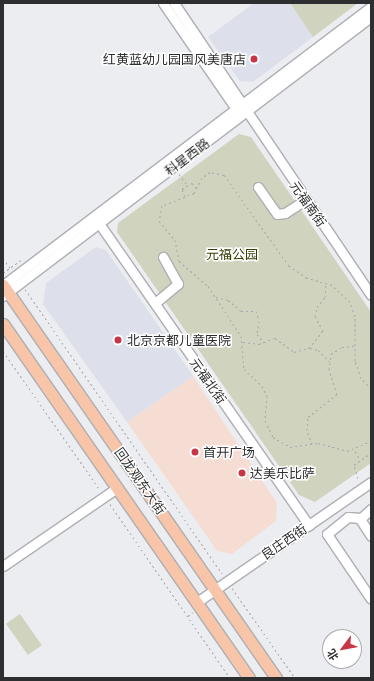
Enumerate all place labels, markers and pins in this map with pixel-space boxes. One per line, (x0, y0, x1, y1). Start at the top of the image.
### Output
place label: 红黄蓝幼儿园国风美唐店 (103, 51, 246, 67)
marker: 红黄蓝幼儿园国风美唐店 (249, 54, 259, 64)
place label: 北京京都儿童医院 (127, 332, 231, 348)
marker: 北京京都儿童医院 (112, 334, 124, 346)
place label: 首开广场 (203, 444, 255, 460)
marker: 首开广场 (190, 447, 200, 457)
place label: 达美乐比萨 (250, 465, 315, 481)
marker: 达美乐比萨 (237, 468, 247, 478)

